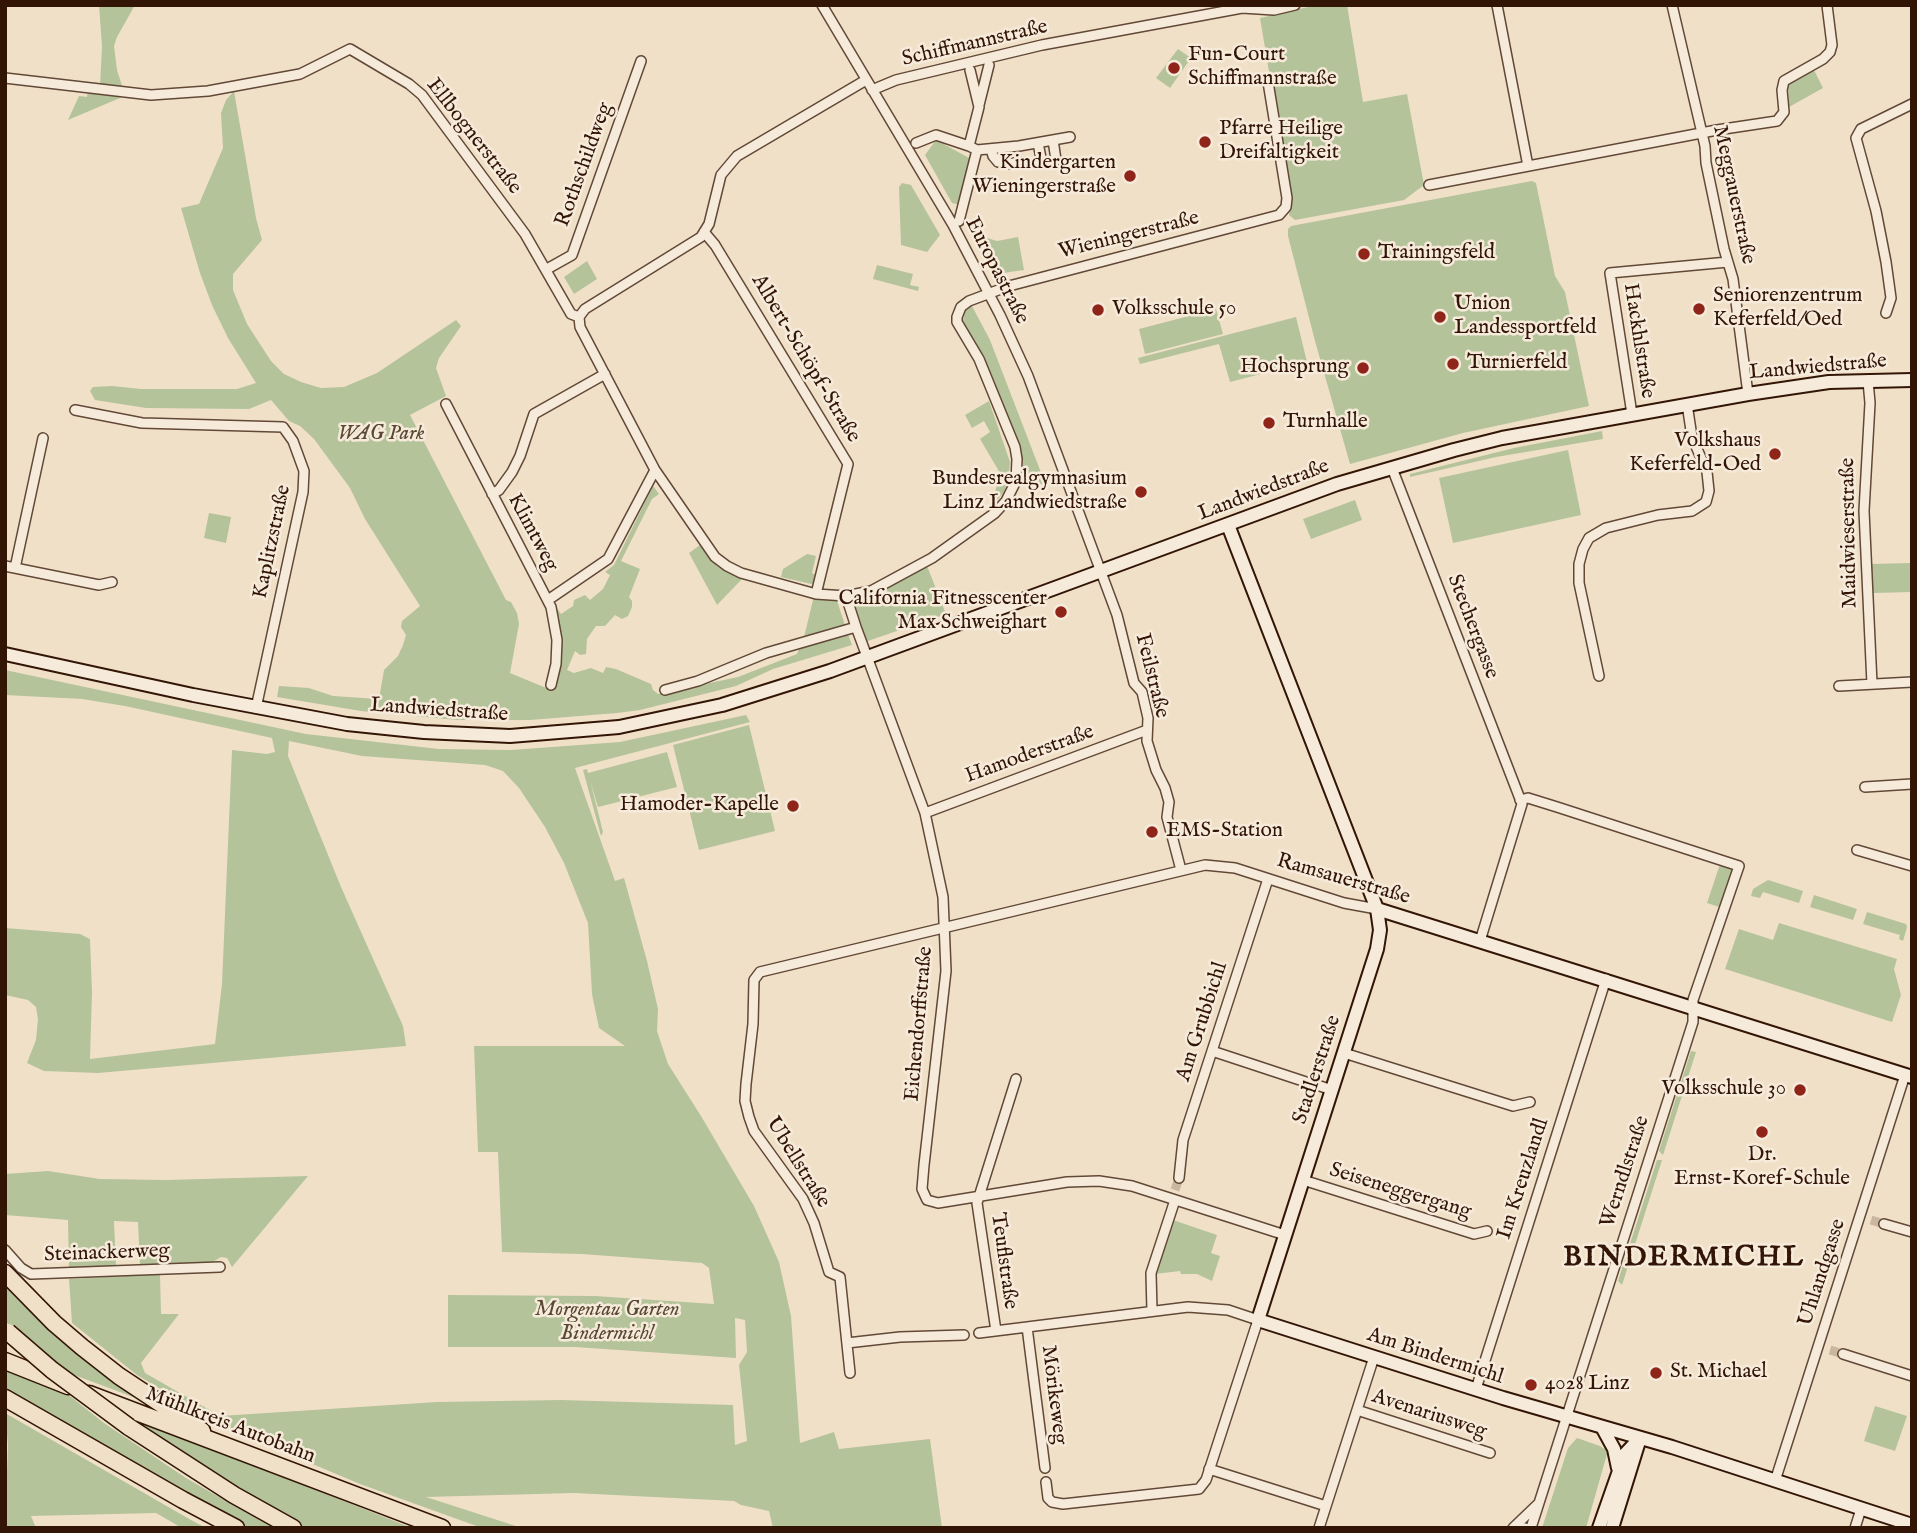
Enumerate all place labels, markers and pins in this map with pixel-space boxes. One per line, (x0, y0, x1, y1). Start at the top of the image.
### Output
place label: Fun-Court Schiffmannstraße (1188, 43, 1337, 93)
marker: Fun-Court Schiffmannstraße (1166, 60, 1182, 76)
place label: Pfarre Heilige Dreifaltigkeit (1219, 117, 1343, 167)
marker: Pfarre Heilige Dreifaltigkeit (1197, 134, 1213, 150)
place label: Kindergarten Wieningerstraße (972, 151, 1116, 201)
marker: Kindergarten Wieningerstraße (1122, 168, 1138, 184)
place label: Trainingsfeld (1378, 241, 1495, 267)
marker: Trainingsfeld (1356, 246, 1372, 262)
place label: Seniorenzentrum Keferfeld/Oed (1713, 284, 1862, 334)
place label: Union Landessportfeld (1454, 292, 1596, 342)
place label: Volksschule 50 (1112, 297, 1236, 323)
marker: Seniorenzentrum Keferfeld/Oed (1691, 301, 1707, 317)
marker: Volksschule 50 (1090, 302, 1106, 318)
marker: Union Landessportfeld (1432, 309, 1448, 325)
place label: Turnierfeld (1467, 351, 1567, 377)
place label: Hochsprung (1240, 355, 1349, 381)
marker: Turnierfeld (1445, 356, 1461, 372)
marker: Hochsprung (1355, 360, 1371, 376)
place label: Turnhalle (1283, 410, 1368, 436)
marker: Turnhalle (1261, 415, 1277, 431)
place label: Volkshaus Keferfeld-Oed (1629, 429, 1761, 479)
marker: Volkshaus Keferfeld-Oed (1767, 446, 1783, 462)
place label: Bundesrealgymnasium Linz Landwiedstraße (932, 467, 1127, 517)
marker: Bundesrealgymnasium Linz Landwiedstraße (1133, 484, 1149, 500)
place label: California Fitnesscenter Max Schweighart (839, 587, 1047, 637)
marker: California Fitnesscenter Max Schweighart (1053, 604, 1069, 620)
place label: Hamoder-Kapelle (620, 793, 779, 819)
marker: Hamoder-Kapelle (785, 798, 801, 814)
place label: EMS-Station (1166, 819, 1283, 845)
marker: EMS-Station (1144, 824, 1160, 840)
place label: Volksschule 30 (1661, 1077, 1786, 1103)
marker: Volksschule 30 (1792, 1082, 1808, 1098)
marker: Dr. Ernst-Koref-Schule (1754, 1124, 1770, 1140)
place label: Dr. Ernst-Koref-Schule (1674, 1143, 1850, 1193)
place label: St. Michael (1670, 1360, 1767, 1386)
marker: St. Michael (1648, 1365, 1664, 1381)
place label: 4028 Linz (1545, 1372, 1630, 1398)
marker: 4028 Linz (1523, 1377, 1539, 1393)

